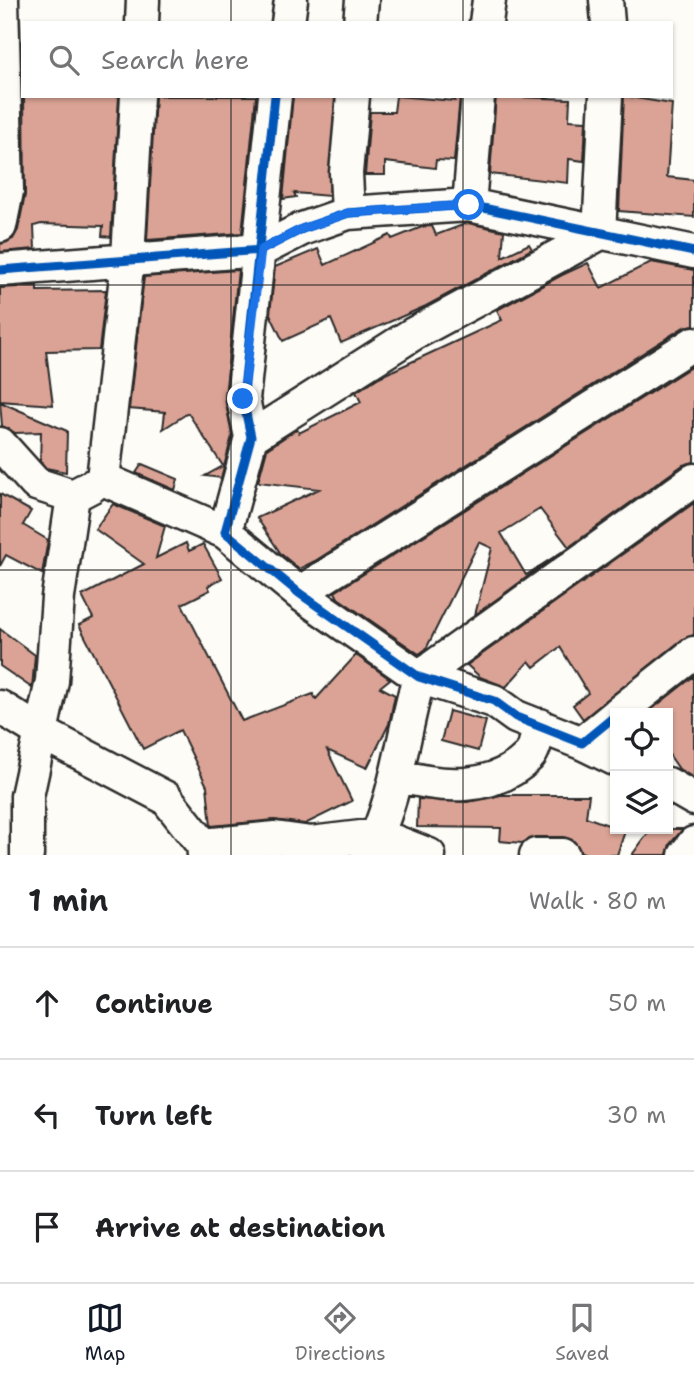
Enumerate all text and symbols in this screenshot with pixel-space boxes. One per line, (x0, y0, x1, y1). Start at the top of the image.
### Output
search box (21, 21, 673, 98)
icon: search (45, 41, 83, 79)
text: Search here (101, 42, 250, 77)
route start (453, 189, 484, 220)
route end (227, 383, 258, 414)
map controls (610, 708, 673, 834)
button: locate (610, 708, 673, 771)
button: layers (610, 771, 673, 834)
text: 1 min (28, 880, 108, 921)
text: Walk · 80 m (529, 886, 666, 916)
icon: ahead (28, 984, 66, 1022)
text: Continue (95, 986, 213, 1021)
text: 50 m (608, 988, 666, 1018)
icon: left (28, 1096, 66, 1134)
text: Turn left (95, 1098, 212, 1133)
text: 30 m (607, 1100, 666, 1130)
icon: arrive (28, 1208, 66, 1246)
text: Arrive at destination (95, 1210, 385, 1245)
tab: Map (85, 1299, 125, 1366)
tab: Directions (295, 1299, 386, 1366)
tab: Saved (555, 1299, 609, 1366)

